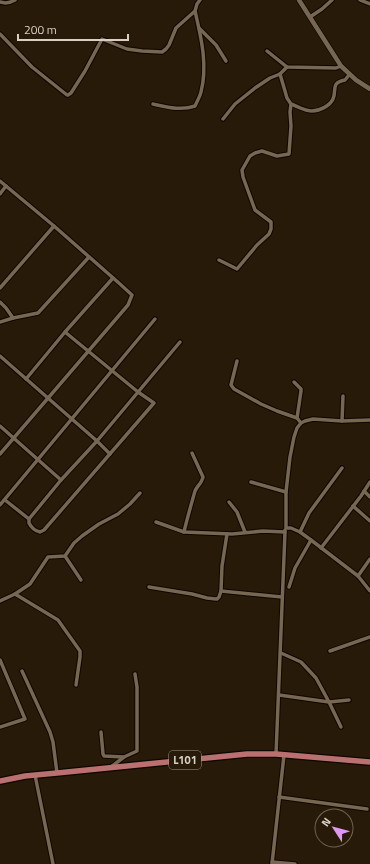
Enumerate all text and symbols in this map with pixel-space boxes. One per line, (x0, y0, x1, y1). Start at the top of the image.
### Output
scale bar (18, 16, 128, 42)
text: 200 m (24, 20, 57, 39)
road number: L101 (169, 751, 201, 769)
north arrow (314, 808, 354, 848)
text: N (317, 814, 335, 830)

